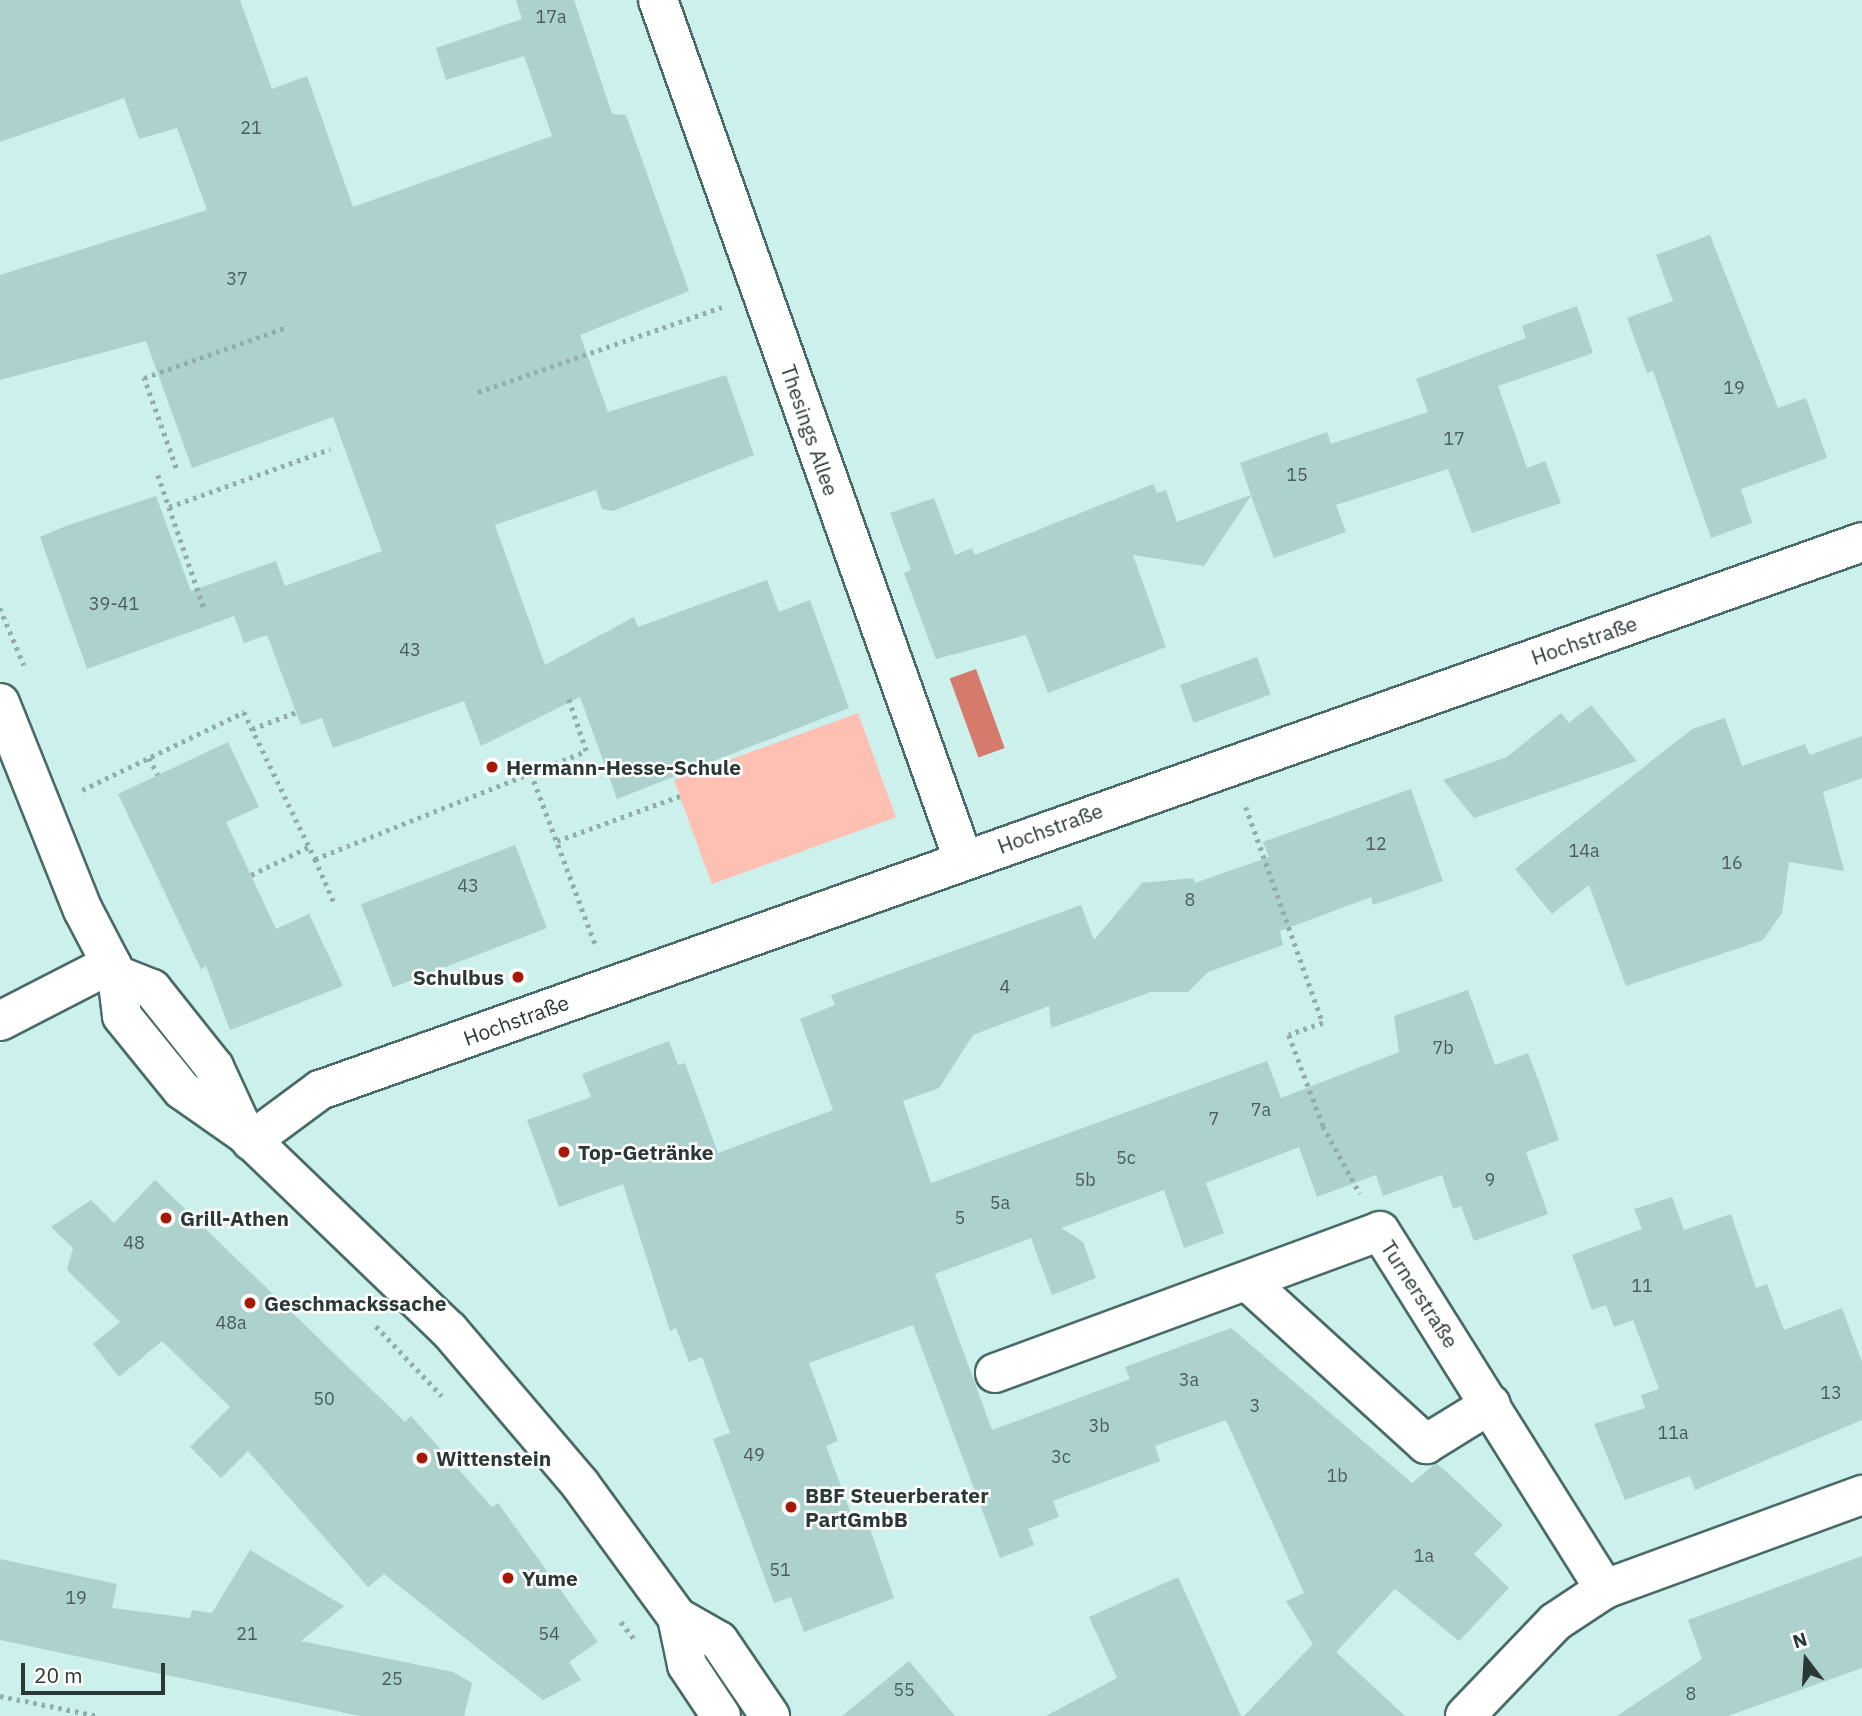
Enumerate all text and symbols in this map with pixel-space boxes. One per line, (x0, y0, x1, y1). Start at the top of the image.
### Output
house number: 17a (535, 6, 567, 28)
house number: 21 (240, 117, 262, 139)
house number: 37 (226, 268, 248, 290)
street label: Thesings Allee (776, 361, 844, 499)
house number: 19 (1723, 377, 1745, 399)
house number: 17 (1443, 428, 1465, 450)
house number: 15 (1286, 464, 1308, 486)
house number: 39-41 (89, 593, 139, 615)
street label: Hochstraße (1528, 610, 1640, 670)
house number: 43 (399, 639, 421, 661)
place label: Hermann-Hesse-Schule (506, 754, 741, 780)
marker: Hermann-Hesse-Schule (484, 759, 500, 775)
street label: Hochstraße (994, 797, 1106, 859)
house number: 12 (1365, 833, 1387, 855)
house number: 14a (1568, 840, 1600, 862)
house number: 16 (1721, 852, 1743, 874)
house number: 43 (457, 875, 479, 897)
house number: 8 (1185, 889, 1195, 911)
place label: Schulbus (413, 964, 504, 990)
marker: Schulbus (510, 969, 526, 985)
house number: 4 (1000, 976, 1010, 998)
street label: Hochstraße (460, 989, 572, 1051)
house number: 7b (1432, 1037, 1454, 1059)
house number: 7a (1251, 1099, 1271, 1121)
house number: 7 (1209, 1108, 1219, 1130)
place label: Top-Getränke (578, 1139, 713, 1165)
marker: Top-Getränke (556, 1144, 572, 1160)
house number: 5c (1116, 1147, 1136, 1169)
house number: 5b (1074, 1169, 1096, 1191)
house number: 9 (1485, 1169, 1495, 1191)
house number: 5a (990, 1192, 1010, 1214)
place label: Grill-Athen (180, 1205, 289, 1231)
house number: 5 (955, 1207, 965, 1229)
marker: Grill-Athen (158, 1210, 174, 1226)
house number: 48 (123, 1232, 145, 1254)
street label: Turnerstraße (1376, 1236, 1464, 1352)
house number: 11 (1631, 1275, 1653, 1297)
place label: Geschmackssache (264, 1290, 446, 1316)
marker: Geschmackssache (242, 1295, 258, 1311)
house number: 48a (215, 1312, 247, 1334)
house number: 3a (1179, 1369, 1199, 1391)
house number: 13 (1820, 1382, 1842, 1404)
house number: 50 (313, 1388, 335, 1410)
house number: 3 (1250, 1395, 1260, 1417)
house number: 3b (1088, 1415, 1110, 1437)
house number: 11a (1657, 1422, 1689, 1444)
house number: 49 (743, 1444, 765, 1466)
place label: Wittenstein (436, 1445, 551, 1471)
house number: 3c (1051, 1446, 1071, 1468)
marker: Wittenstein (414, 1450, 430, 1466)
house number: 1b (1326, 1465, 1348, 1487)
place label: BBF Steuerberater PartGmbB (805, 1482, 989, 1532)
marker: BBF Steuerberater PartGmbB (783, 1499, 799, 1515)
house number: 1a (1414, 1545, 1434, 1567)
house number: 51 (769, 1559, 791, 1581)
place label: Yume (522, 1565, 578, 1591)
marker: Yume (500, 1570, 516, 1586)
house number: 19 (65, 1587, 87, 1609)
house number: 21 (236, 1623, 258, 1645)
house number: 54 (538, 1623, 560, 1645)
north arrow (1771, 1625, 1841, 1695)
text: N (1790, 1626, 1810, 1653)
scale bar (24, 1650, 168, 1694)
text: 20 m (34, 1661, 83, 1689)
house number: 25 (381, 1668, 403, 1690)
house number: 55 (893, 1679, 915, 1701)
house number: 8 (1686, 1683, 1696, 1705)

